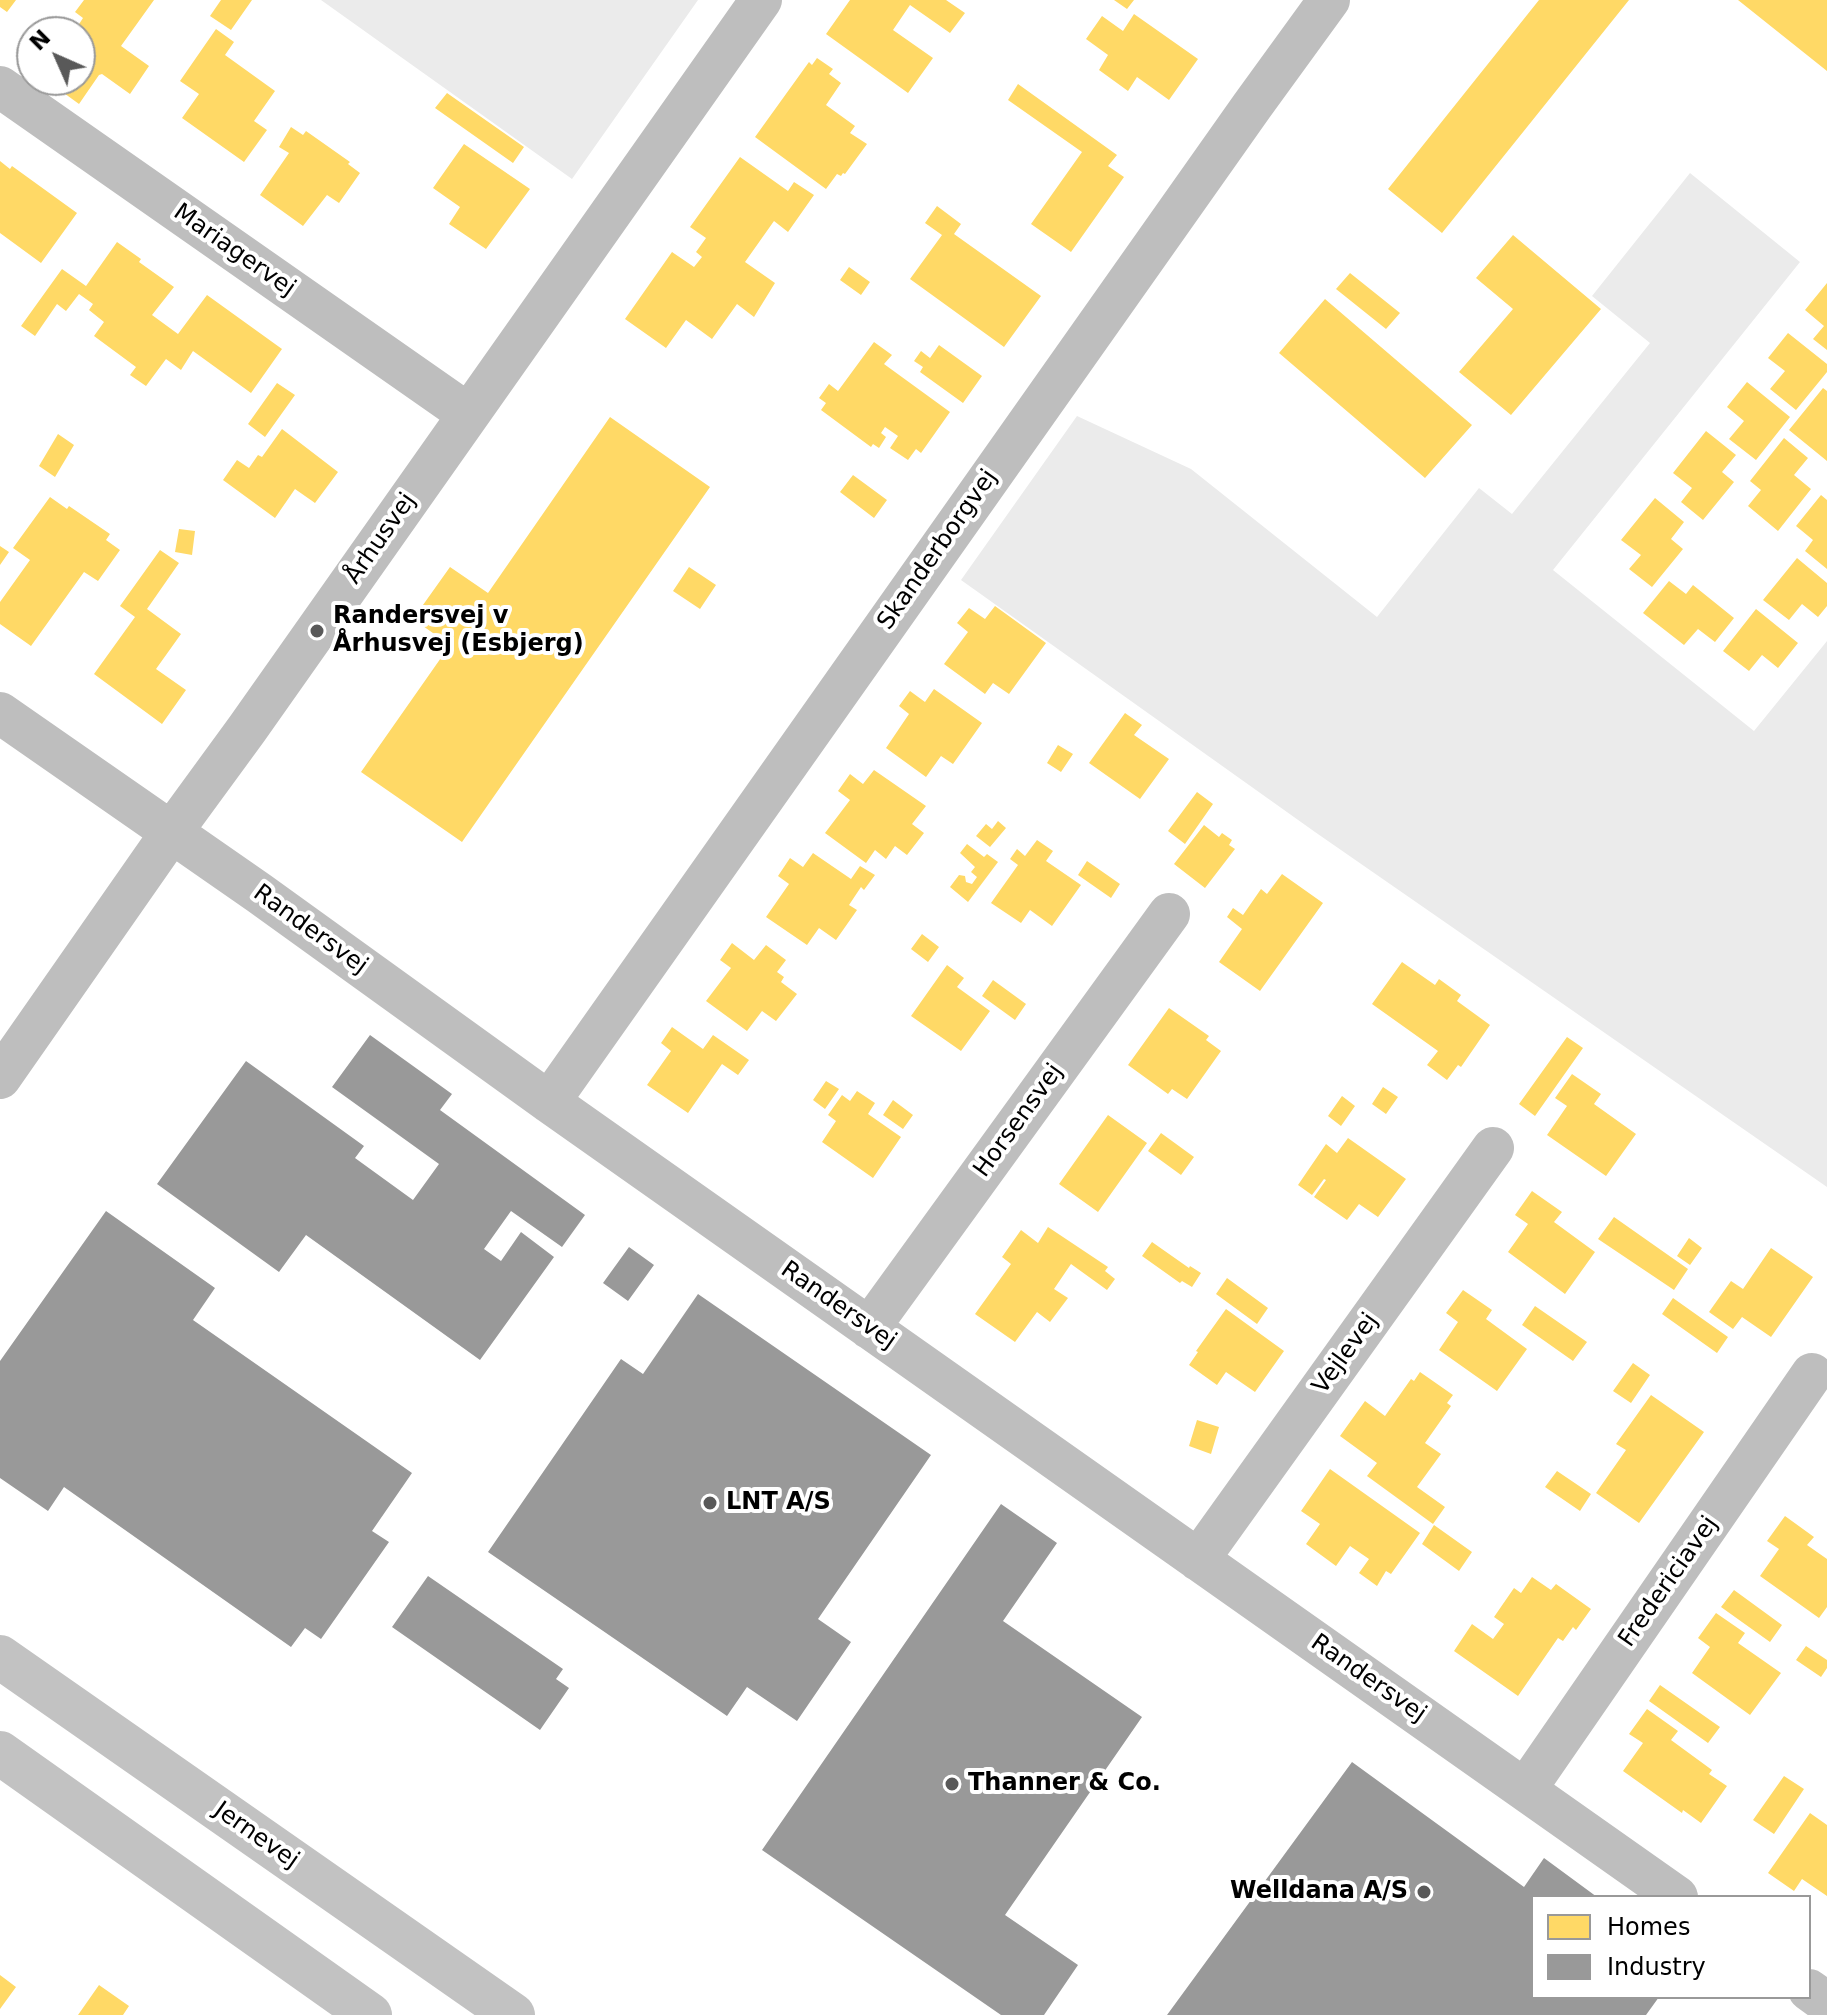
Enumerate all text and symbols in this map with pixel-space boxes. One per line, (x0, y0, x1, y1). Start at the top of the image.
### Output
north arrow (16, 16, 96, 96)
text: N (25, 25, 55, 55)
street label: Mariagervej (168, 198, 300, 304)
street label: Skanderborgvej (872, 464, 1004, 636)
street label: Århusvej (339, 488, 423, 590)
place label: Randersvej v Århusvej (Esbjerg) (333, 603, 584, 659)
marker: Randersvej v Århusvej (Esbjerg) (308, 622, 326, 640)
street label: Randersvej (247, 879, 373, 981)
street label: Horsensvej (968, 1059, 1070, 1183)
street label: Randersvej (775, 1256, 901, 1356)
street label: Vejlevej (1307, 1308, 1385, 1400)
place label: LNT A/S (726, 1489, 831, 1517)
marker: LNT A/S (701, 1494, 719, 1512)
street label: Fredericiavej (1613, 1511, 1725, 1653)
street label: Randersvej (1305, 1629, 1431, 1729)
place label: Thanner & Co. (968, 1770, 1161, 1798)
marker: Thanner & Co. (943, 1775, 961, 1793)
street label: Jernevej (208, 1796, 304, 1876)
place label: Welldana A/S (1230, 1878, 1408, 1906)
marker: Welldana A/S (1415, 1883, 1433, 1901)
legend (1531, 1895, 1811, 1999)
text: Homes (1607, 1913, 1690, 1941)
text: Industry (1607, 1953, 1706, 1981)

